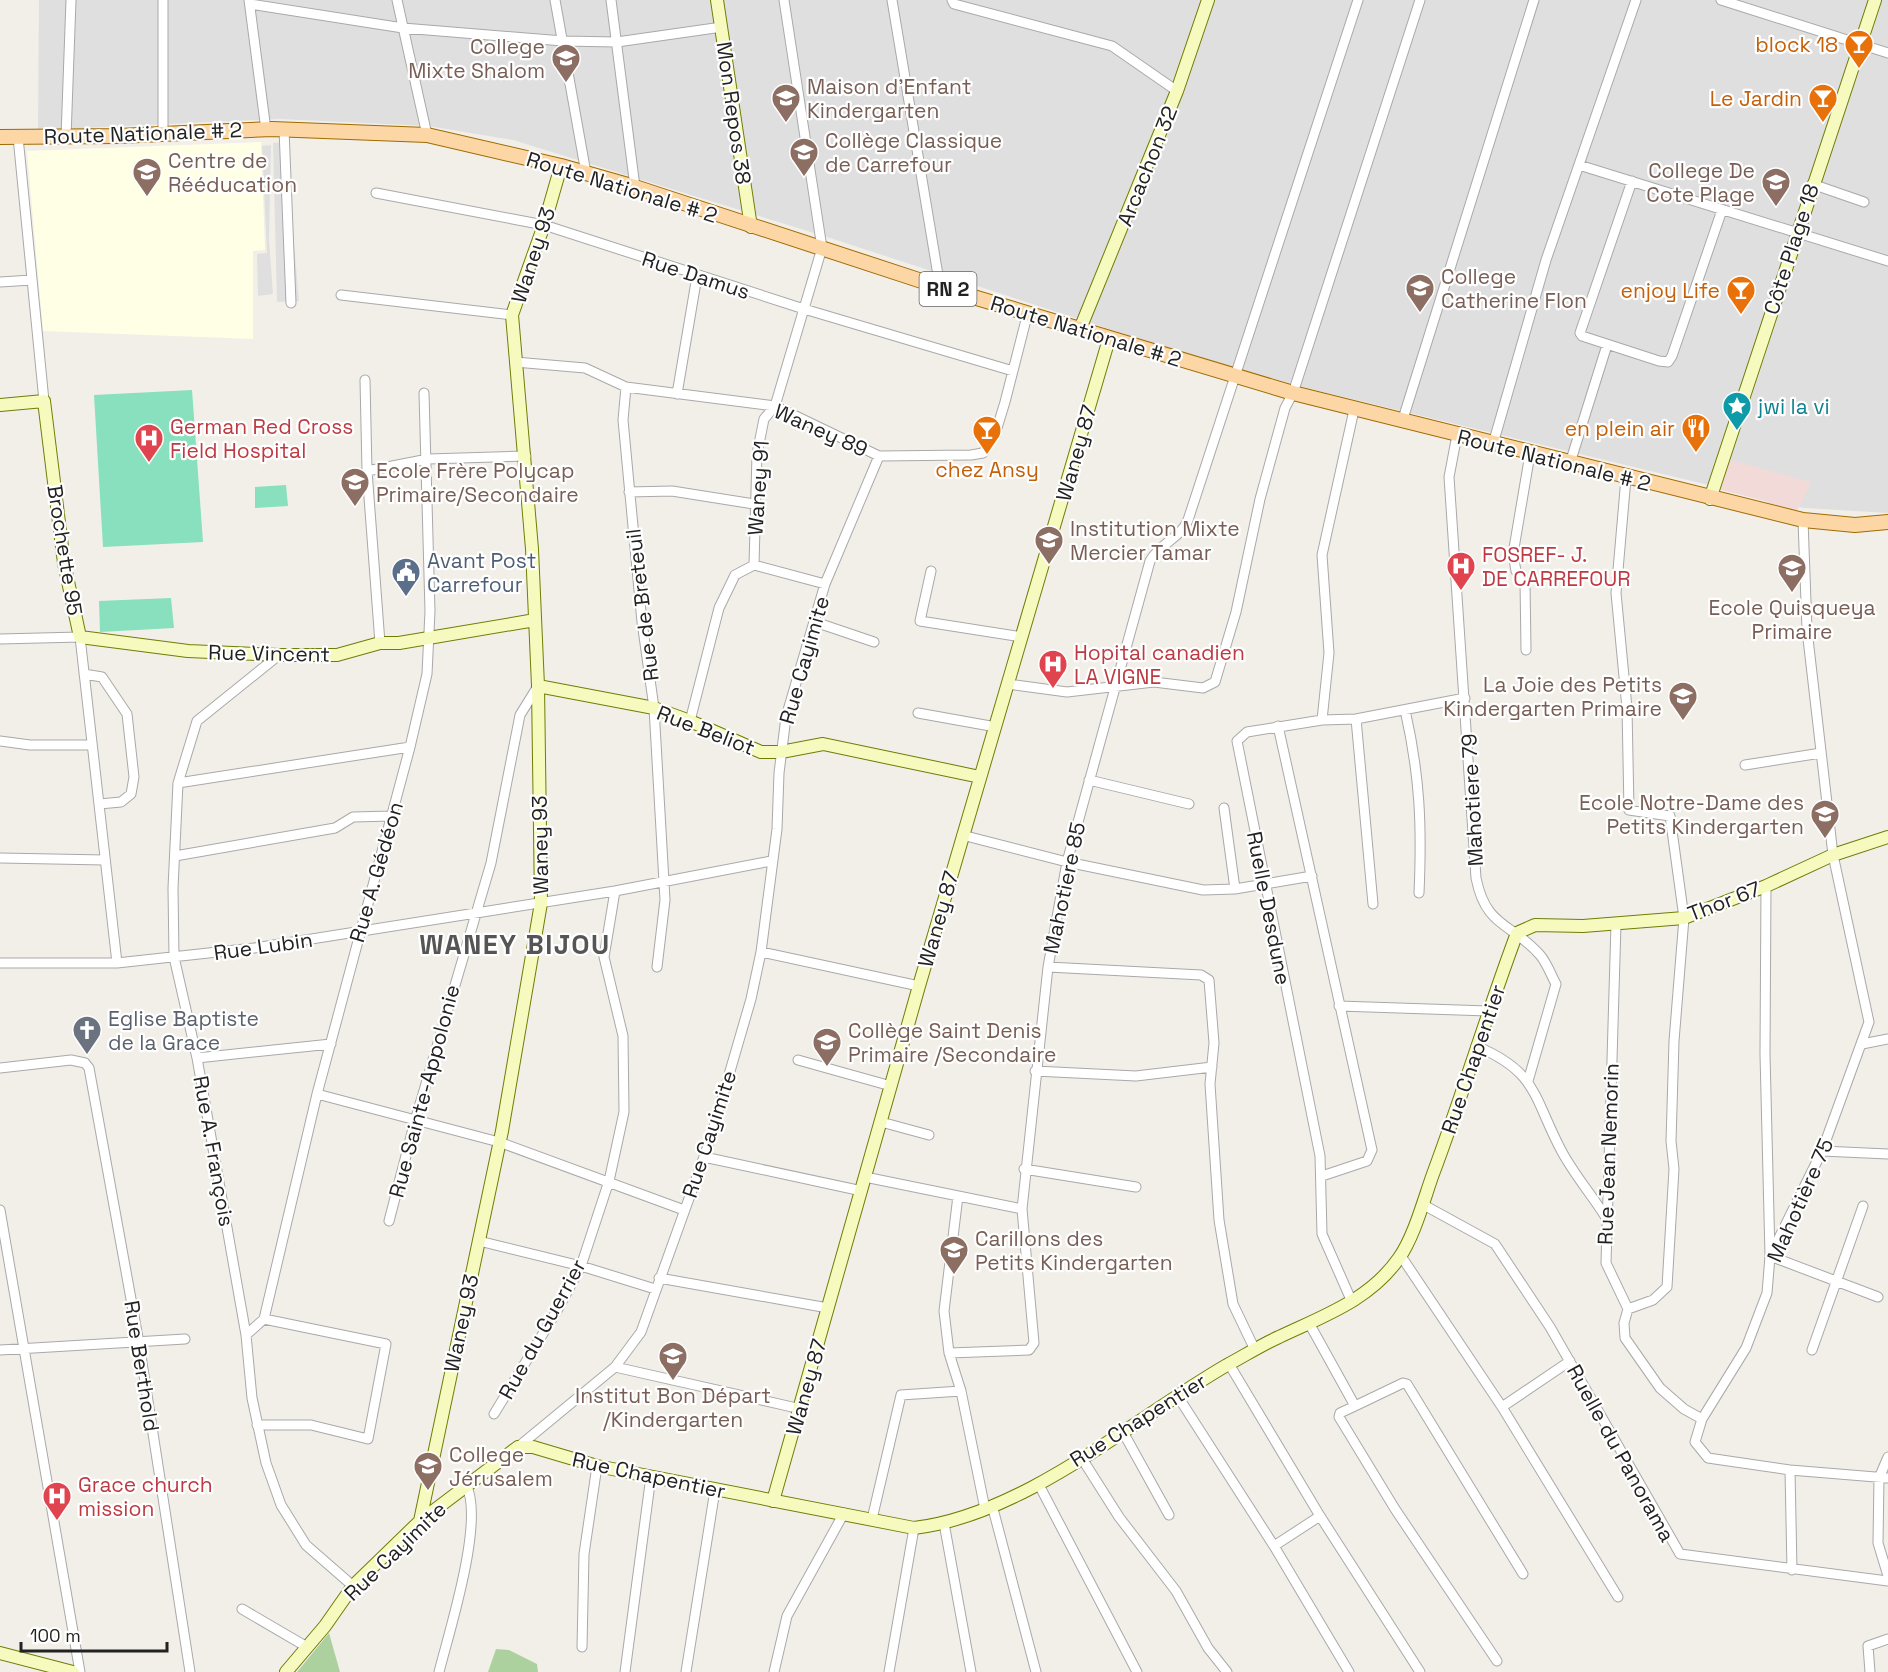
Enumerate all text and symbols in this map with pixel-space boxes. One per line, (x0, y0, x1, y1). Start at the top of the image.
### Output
bar icon: block 18 (1843, 28, 1875, 70)
place label: block 18 (1755, 31, 1838, 58)
place label: College Mixte Shalom (408, 33, 545, 84)
street label: Mon Repos 38 (711, 40, 757, 186)
school or university icon: College Mixte Shalom (550, 42, 582, 84)
place label: Maison d’Enfant Kindergarten (807, 73, 971, 124)
school or university icon: Maison d’Enfant Kindergarten (770, 82, 802, 124)
bar icon: Le Jardin (1807, 82, 1839, 124)
place label: Le Jardin (1710, 85, 1802, 112)
street label: Arcachon 32 (1111, 102, 1183, 230)
street label: Route Nationale # 2 (43, 116, 243, 150)
place label: Collège Classique de Carrefour (825, 127, 1002, 178)
school or university icon: Collège Classique de Carrefour (788, 136, 820, 178)
street label: Route Nationale # 2 (523, 145, 721, 229)
place label: Centre de Rééducation (168, 147, 297, 198)
school or university icon: Centre de Rééducation (131, 156, 163, 198)
place label: College De Cote Plage (1646, 157, 1755, 208)
school or university icon: College De Cote Plage (1760, 166, 1792, 208)
street label: Côte Plage 18 (1757, 180, 1825, 318)
street label: Waney 93 (505, 204, 561, 306)
street label: Rue Damus (639, 245, 753, 305)
place label: College Catherine Flon (1441, 263, 1587, 314)
road number: RN 2 (920, 272, 976, 306)
school or university icon: College Catherine Flon (1404, 272, 1436, 314)
bar icon: enjoy Life (1725, 274, 1757, 316)
place label: enjoy Life (1620, 277, 1720, 304)
street label: Route Nationale # 2 (987, 289, 1185, 373)
place icon: jwi la vi (1721, 390, 1753, 432)
place label: jwi la vi (1757, 393, 1830, 420)
street label: Waney 89 (770, 397, 872, 463)
street label: Waney 87 (1049, 402, 1103, 504)
restaurant icon: en plein air (1680, 412, 1712, 454)
place label: German Red Cross Field Hospital (170, 413, 353, 464)
bar icon: chez Ansy (971, 414, 1003, 456)
place label: en plein air (1565, 415, 1675, 442)
hospital icon: German Red Cross Field Hospital (133, 422, 165, 464)
street label: Route Nationale # 2 (1454, 423, 1654, 497)
street label: Waney 91 (741, 439, 775, 537)
place label: chez Ansy (935, 456, 1039, 483)
place label: Ecole Frère Polycap Primaire/Secondaire (376, 457, 579, 508)
school or university icon: Ecole Frère Polycap Primaire/Secondaire (339, 466, 371, 508)
street label: Brochette 95 (41, 483, 89, 617)
place label: Institution Mixte Mercier Tamar (1070, 515, 1240, 566)
school or university icon: Institution Mixte Mercier Tamar (1033, 524, 1065, 566)
street label: Rue de Breteuil (619, 527, 665, 683)
place label: FOSREF- J. DE CARREFOUR (1482, 541, 1631, 592)
place label: Avant Post Carrefour (427, 547, 536, 598)
hospital icon: FOSREF- J. DE CARREFOUR (1445, 550, 1477, 592)
school or university icon: Ecole Quisqueya Primaire (1776, 552, 1808, 594)
public building icon: Avant Post Carrefour (390, 556, 422, 598)
street label: Rue Cayimite (773, 593, 835, 727)
place label: Ecole Quisqueya Primaire (1708, 594, 1876, 645)
street label: Rue Vincent (208, 638, 330, 668)
place label: Hopital canadien LA VIGNE (1074, 639, 1245, 690)
hospital icon: Hopital canadien LA VIGNE (1037, 648, 1069, 690)
place label: La Joie des Petits Kindergarten Primaire (1443, 671, 1662, 722)
school or university icon: La Joie des Petits Kindergarten Primaire (1667, 680, 1699, 722)
street label: Rue Beliot (653, 699, 759, 761)
street label: Mahotiere 79 (1455, 733, 1489, 867)
place label: Ecole Notre-Dame des Petits Kindergarten (1579, 789, 1804, 840)
street label: Waney 93 (526, 795, 554, 895)
school or university icon: Ecole Notre-Dame des Petits Kindergarten (1809, 798, 1841, 840)
street label: Rue A. Gédéon (343, 799, 409, 945)
street label: Mahotiere 85 (1037, 820, 1091, 956)
street label: Ruelle Desdune (1241, 829, 1297, 987)
street label: Waney 87 (911, 868, 965, 970)
street label: Thor 67 (1684, 875, 1764, 927)
street label: Rue Lubin (212, 926, 314, 966)
district label: WANEY BIJOU (419, 927, 611, 962)
street label: Rue Chapentier (1435, 981, 1511, 1137)
street label: Rue Sainte-Appolonie (383, 982, 465, 1200)
place label: Eglise Baptiste de la Grace (108, 1005, 259, 1056)
church icon: Eglise Baptiste de la Grace (71, 1014, 103, 1056)
place label: Collège Saint Denis Primaire /Secondaire (848, 1017, 1057, 1068)
school or university icon: Collège Saint Denis Primaire /Secondaire (811, 1026, 843, 1068)
street label: Rue Jean Nemorin (1591, 1063, 1625, 1245)
street label: Rue Cayimite (676, 1067, 742, 1201)
street label: Rue A. François (187, 1074, 241, 1228)
street label: Mahotière 75 (1761, 1134, 1839, 1266)
place label: Carillons des Petits Kindergarten (975, 1225, 1173, 1276)
school or university icon: Carillons des Petits Kindergarten (938, 1234, 970, 1276)
street label: Rue du Guerrier (492, 1254, 592, 1404)
street label: Waney 93 (437, 1272, 485, 1374)
street label: Rue Berthold (118, 1299, 166, 1433)
street label: Waney 87 (779, 1336, 833, 1438)
school or university icon: Institut Bon Départ /Kindergarten (657, 1340, 689, 1382)
street label: Ruelle du Panorama (1561, 1360, 1681, 1546)
street label: Rue Chapentier (1065, 1367, 1211, 1473)
place label: Institut Bon Départ /Kindergarten (575, 1382, 771, 1433)
place label: College Jérusalem (449, 1441, 553, 1492)
street label: Rue Chapentier (570, 1446, 728, 1504)
school or university icon: College Jérusalem (412, 1450, 444, 1492)
place label: Grace church mission (78, 1471, 213, 1522)
hospital icon: Grace church mission (41, 1480, 73, 1522)
street label: Rue Cayimite (338, 1495, 452, 1607)
scale bar (21, 1615, 166, 1653)
text: 100 m (30, 1624, 81, 1647)

